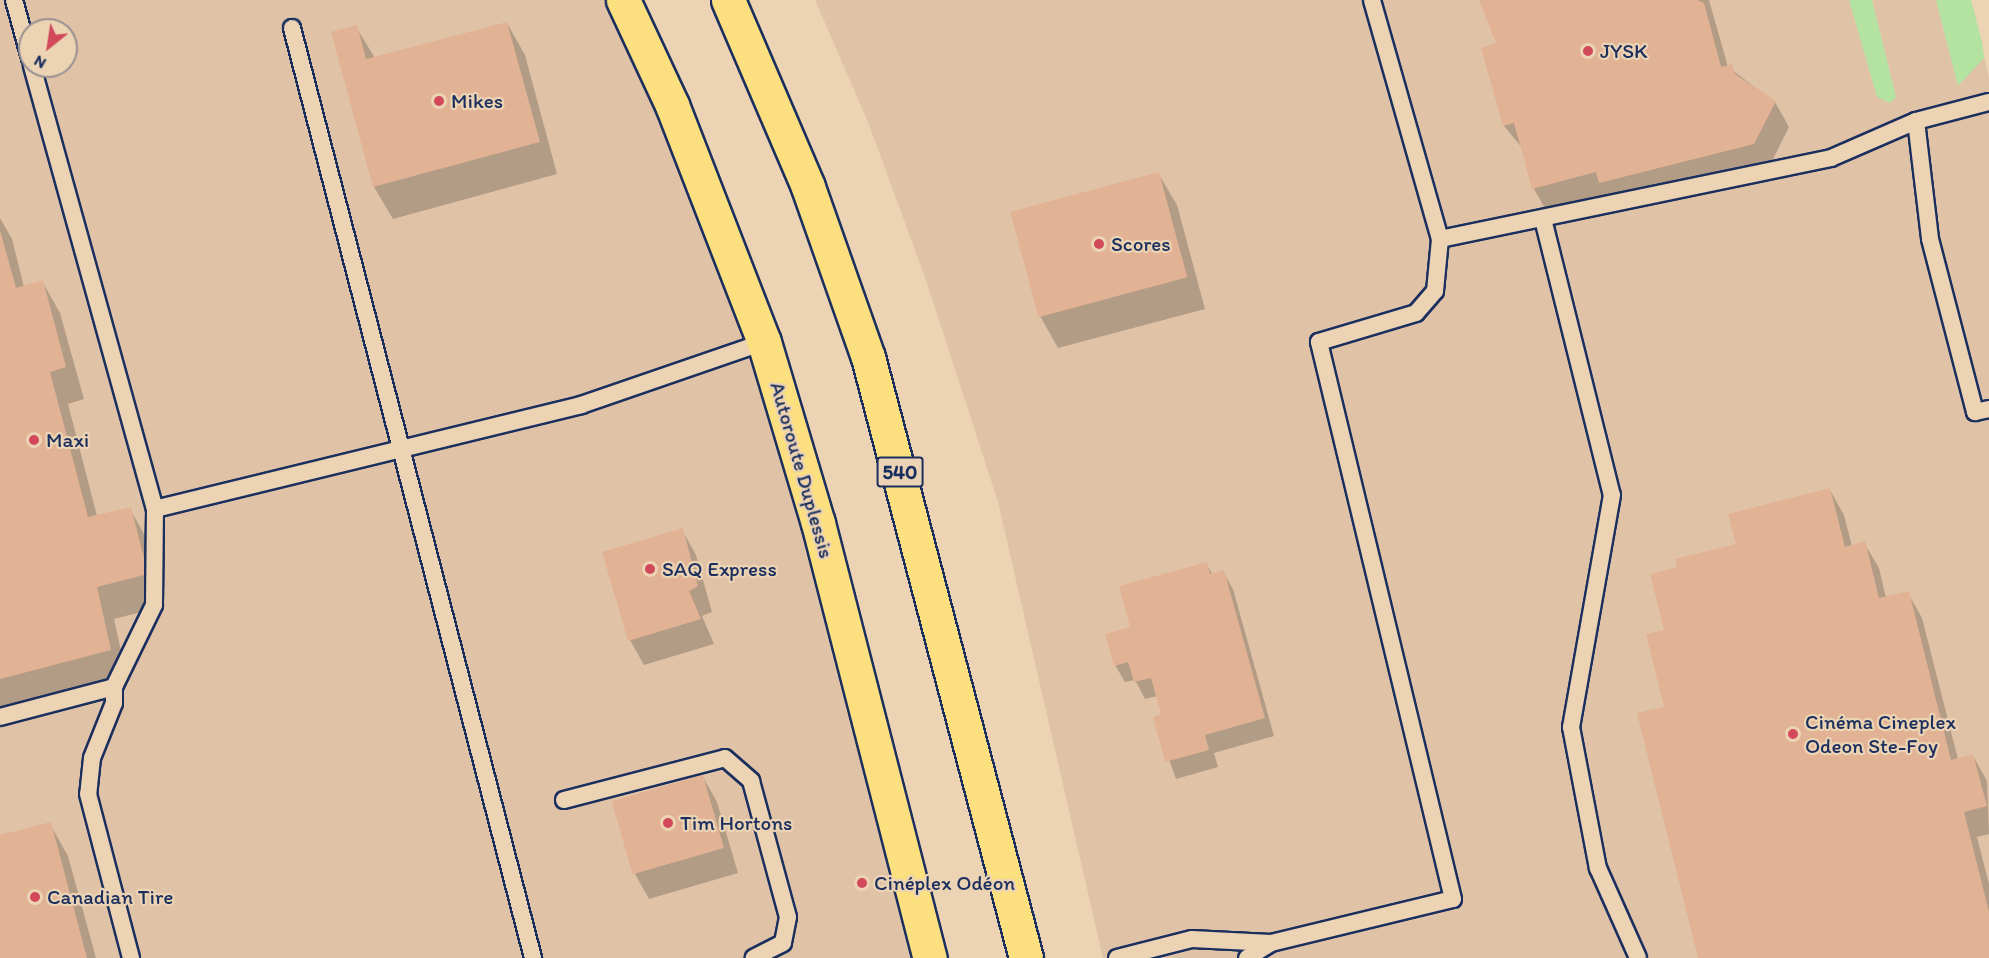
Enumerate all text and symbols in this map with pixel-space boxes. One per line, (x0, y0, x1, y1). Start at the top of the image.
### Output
north arrow (18, 18, 78, 78)
place label: JYSK (1600, 38, 1647, 64)
marker: JYSK (1581, 44, 1595, 58)
text: N (30, 51, 49, 73)
place label: Mikes (451, 88, 503, 114)
marker: Mikes (432, 94, 446, 108)
place label: Scores (1111, 231, 1171, 257)
marker: Scores (1092, 237, 1106, 251)
street label: Autoroute Duplessis (765, 379, 839, 561)
place label: Maxi (46, 427, 89, 453)
marker: Maxi (27, 433, 41, 447)
road number: 540 (876, 455, 924, 489)
place label: SAQ Express (662, 556, 776, 582)
marker: SAQ Express (643, 562, 657, 576)
place label: Cinéma Cineplex Odeon Ste-Foy (1805, 709, 1955, 759)
marker: Cinéma Cineplex Odeon Ste-Foy (1786, 727, 1800, 741)
place label: Tim Hortons (680, 810, 793, 836)
marker: Tim Hortons (661, 816, 675, 830)
place label: Cinéplex Odéon (874, 870, 1015, 896)
marker: Cinéplex Odéon (855, 876, 869, 890)
place label: Canadian Tire (47, 884, 173, 910)
marker: Canadian Tire (28, 890, 42, 904)

